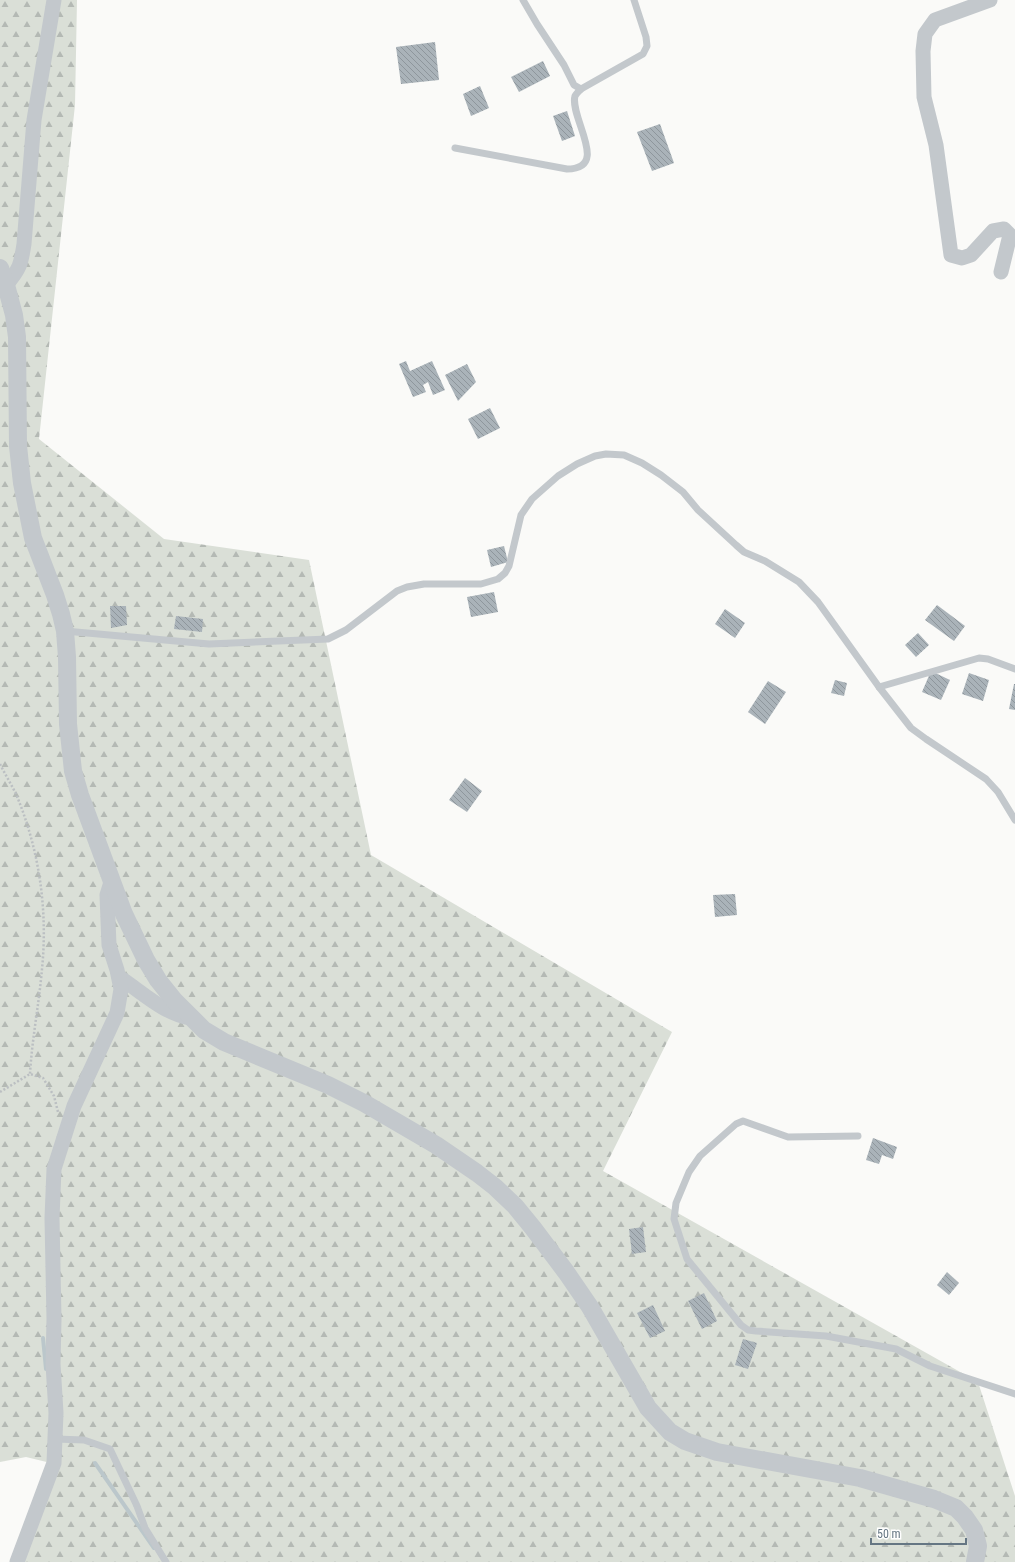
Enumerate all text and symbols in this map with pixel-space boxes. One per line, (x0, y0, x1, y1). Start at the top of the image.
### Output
scale bar (871, 1520, 966, 1546)
text: 50 m (877, 1527, 901, 1541)

